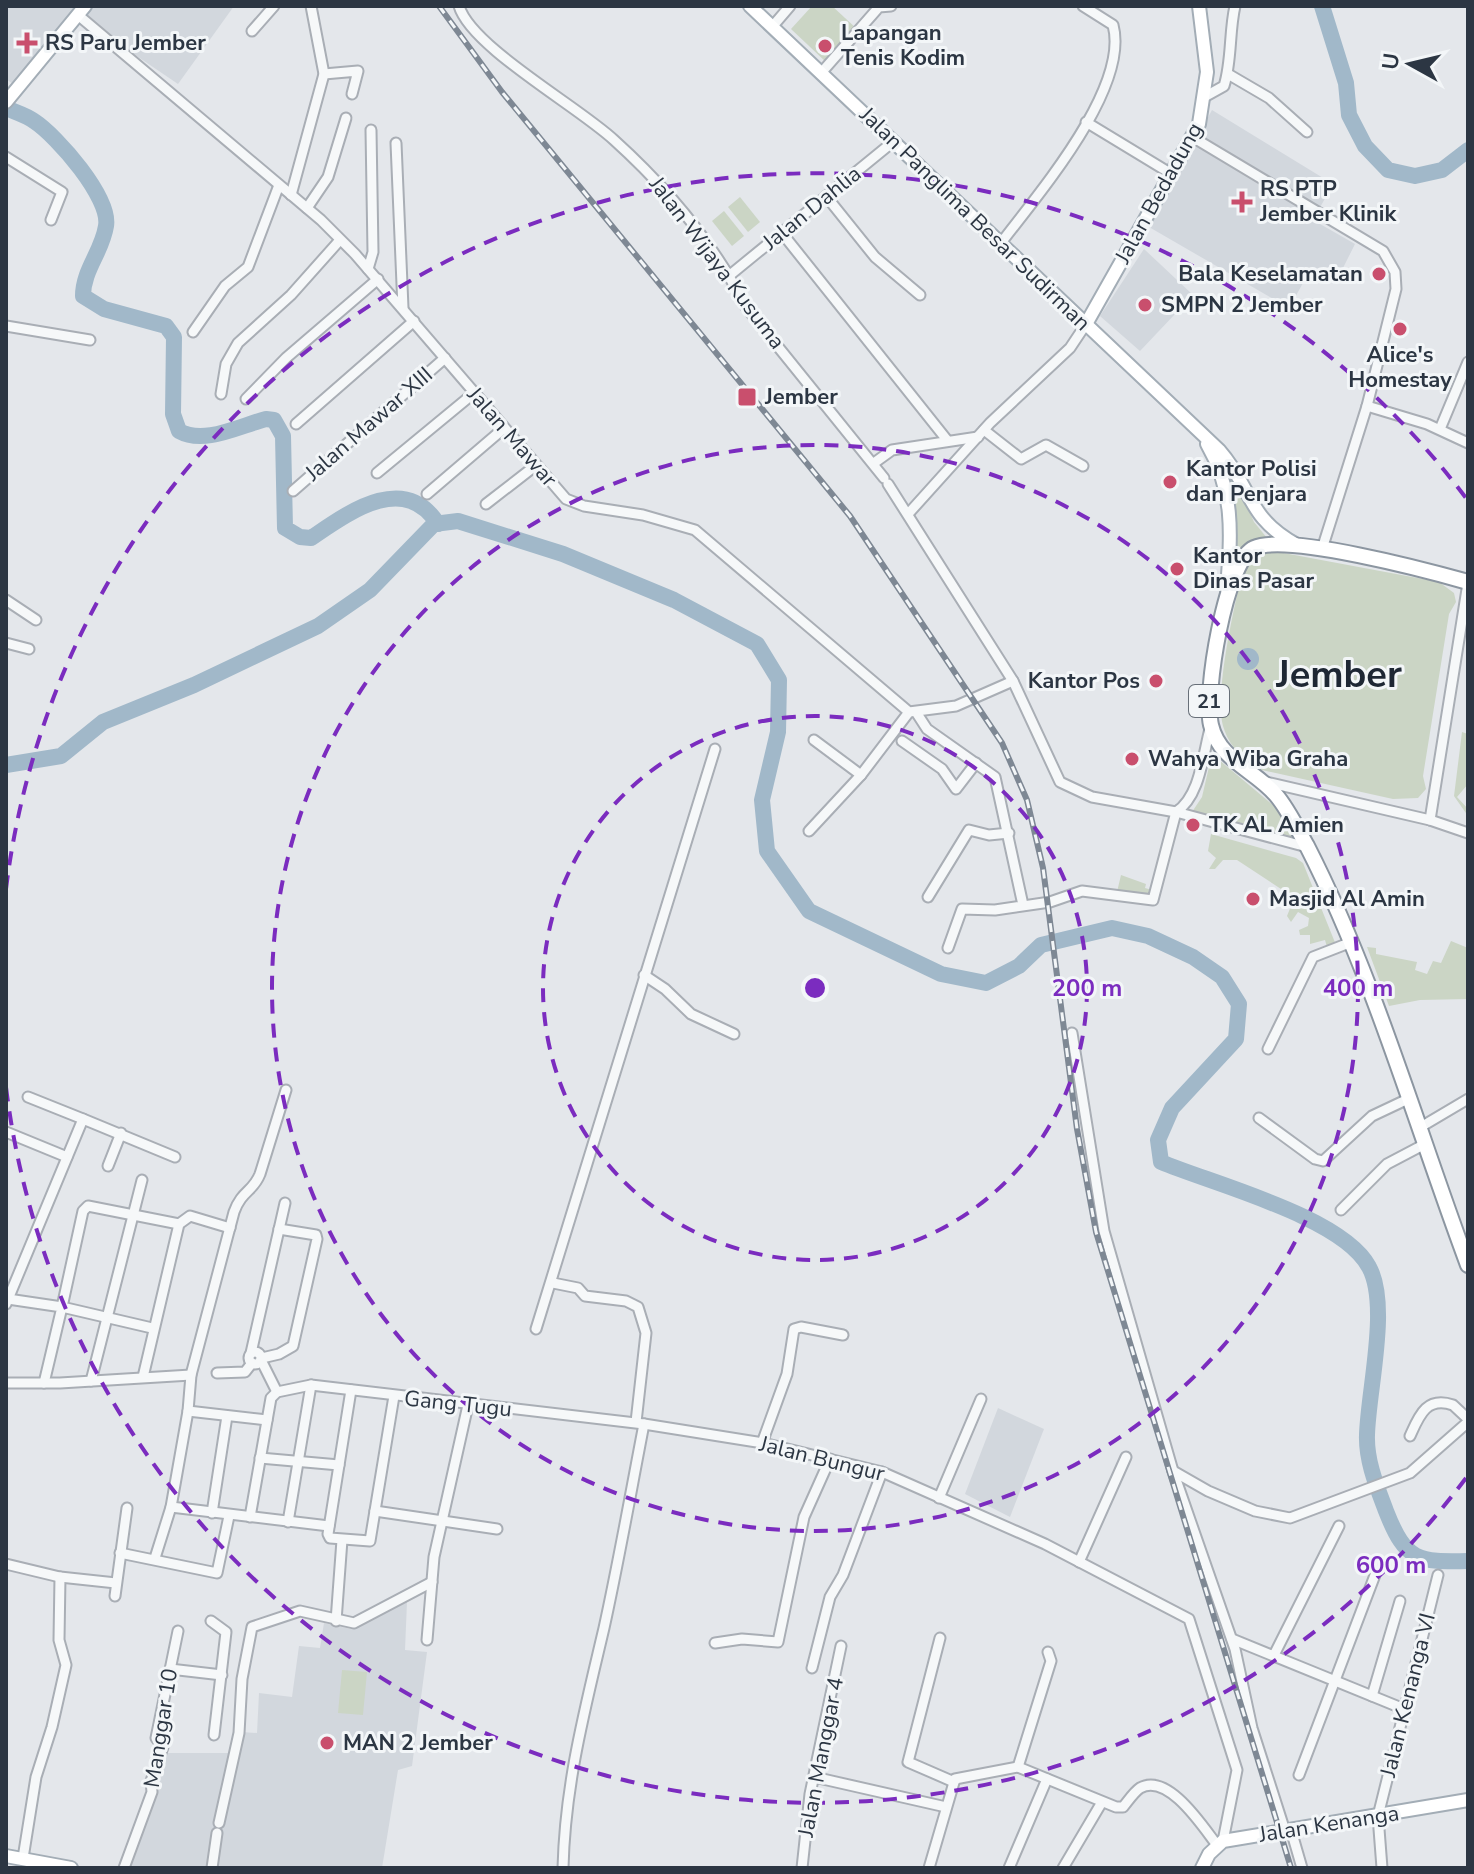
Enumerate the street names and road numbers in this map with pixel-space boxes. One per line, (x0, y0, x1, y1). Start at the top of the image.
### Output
street label: Jalan Panglima Besar Sudirman (852, 100, 1097, 338)
street label: Jalan Bedadung (1107, 117, 1210, 270)
street label: Jalan Dahlia (756, 159, 868, 258)
street label: Jalan Wijaya Kusuma (642, 170, 792, 355)
street label: Jalan Mawar XIII (298, 360, 439, 489)
street label: Jalan Mawar (460, 380, 564, 493)
road number: 21 (1189, 685, 1229, 717)
street label: Gang Tugu (403, 1383, 513, 1425)
street label: Jalan Bungur (755, 1429, 888, 1489)
street label: Jalan Kenanga VI (1373, 1610, 1443, 1781)
street label: Manggar 10 (137, 1666, 185, 1790)
street label: Jalan Manggar 4 (791, 1674, 851, 1840)
street label: Jalan Kenanga (1256, 1798, 1401, 1850)

